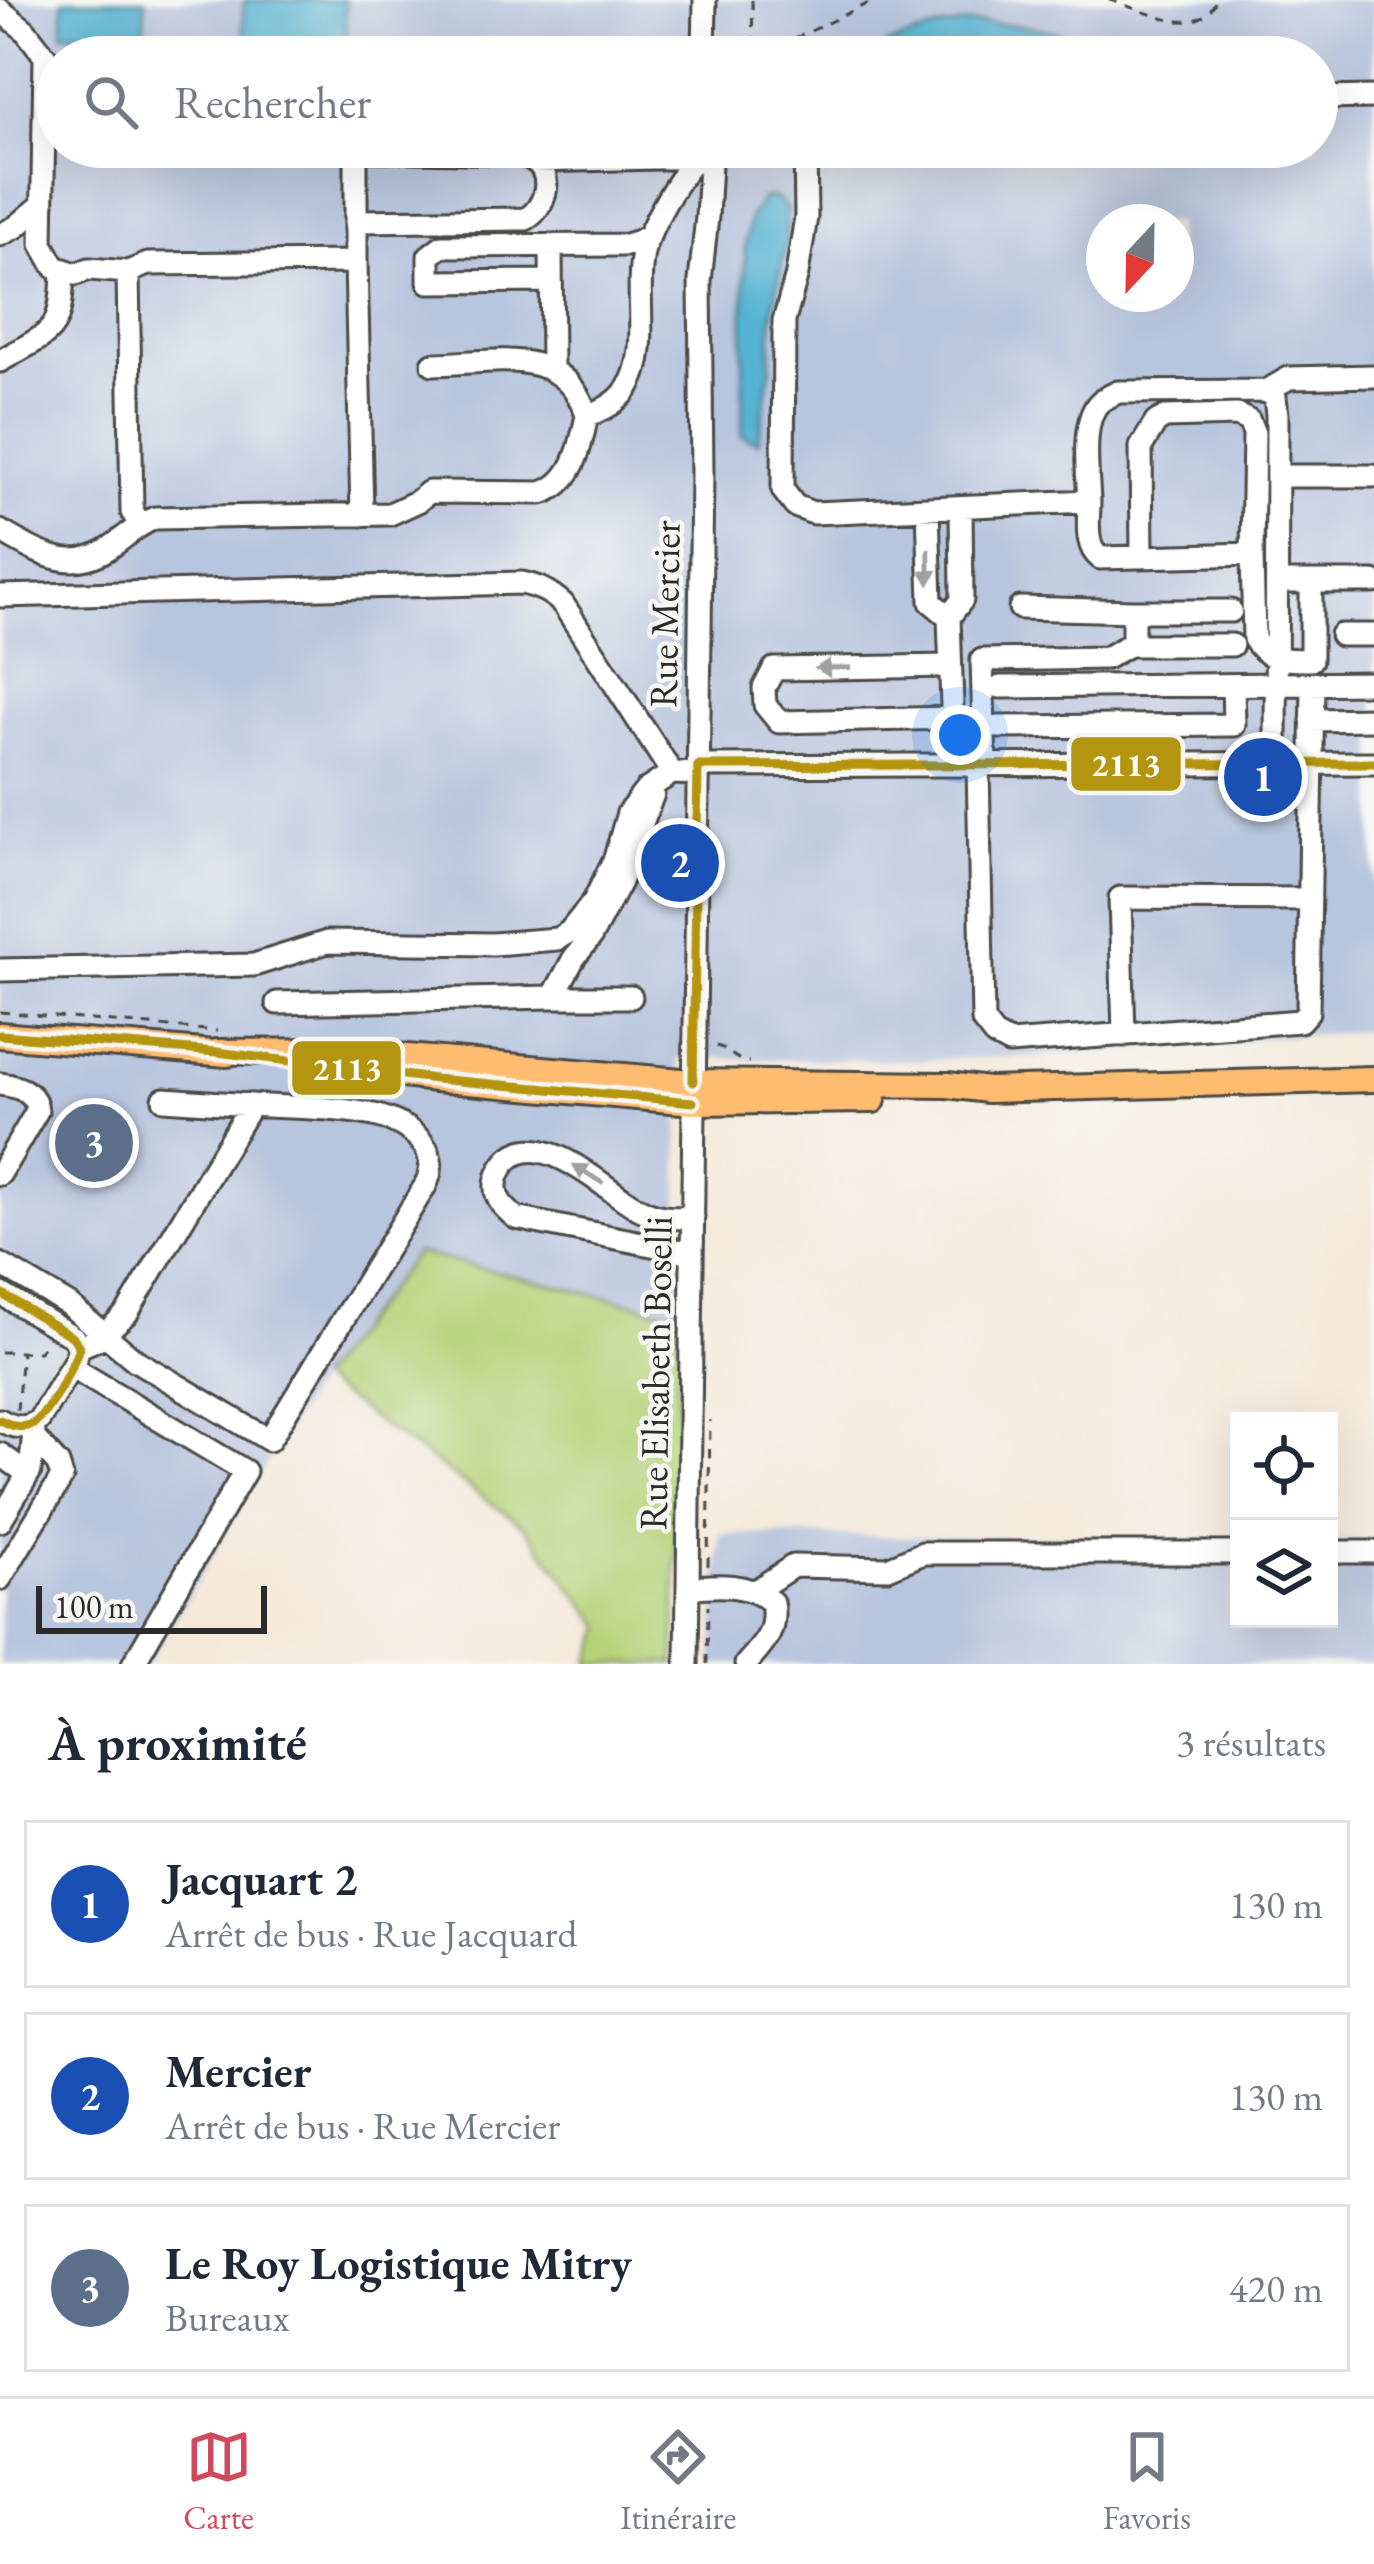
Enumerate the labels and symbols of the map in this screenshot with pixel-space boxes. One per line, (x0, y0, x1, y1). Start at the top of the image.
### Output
north arrow (1086, 204, 1194, 312)
street label: Rue Mercier (637, 520, 692, 708)
one-way arrow (919, 549, 939, 587)
one-way arrow (813, 659, 851, 678)
your location (930, 705, 990, 765)
pin: 1 (1224, 732, 1302, 822)
line badge: 2113 (1069, 735, 1183, 793)
text: 2113 (1091, 743, 1161, 786)
pin: 2 (641, 818, 719, 908)
line badge: 2113 (290, 1039, 403, 1097)
text: 2113 (312, 1047, 382, 1090)
pin: 3 (55, 1098, 133, 1188)
one-way arrow (572, 1164, 605, 1186)
street label: Rue Elisabeth Boselli (627, 1216, 684, 1531)
scale bar (36, 1580, 267, 1633)

